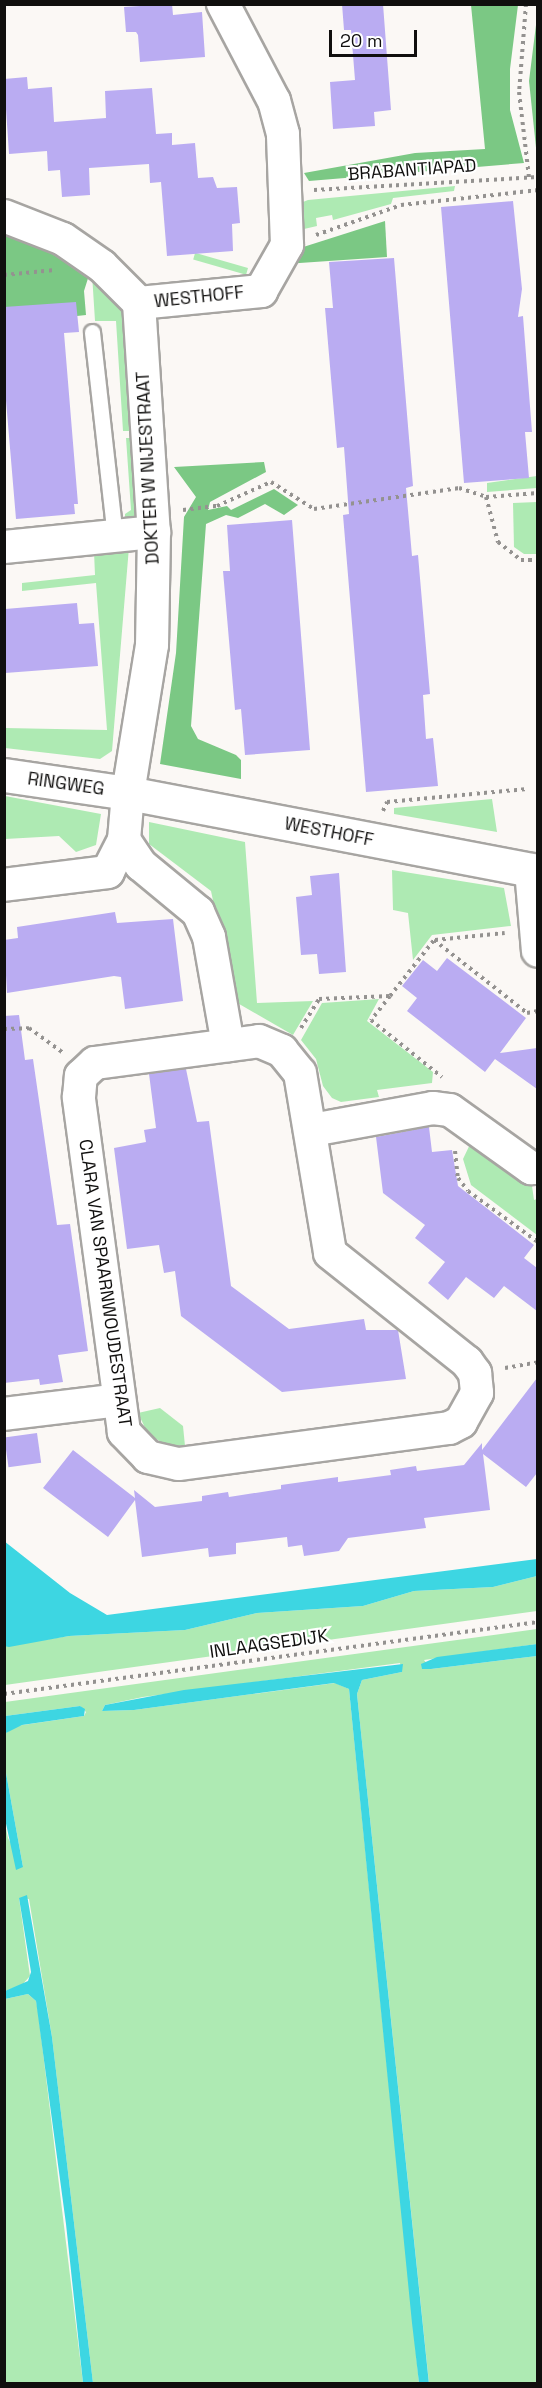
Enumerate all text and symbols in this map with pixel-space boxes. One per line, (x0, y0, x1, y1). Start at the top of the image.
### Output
scale bar (332, 18, 420, 56)
text: 20 m (340, 29, 383, 52)
street label: BRABANTIAPAD (347, 155, 477, 185)
street label: WESTHOFF (153, 282, 245, 312)
street label: DOKTER W NIJESTRAAT (132, 371, 164, 565)
street label: RINGWEG (26, 768, 106, 800)
street label: WESTHOFF (283, 813, 375, 851)
street label: CLARA VAN SPAARNWOUDESTRAAT (74, 1137, 136, 1429)
street label: INLAAGSEDIJK (208, 1625, 330, 1663)

